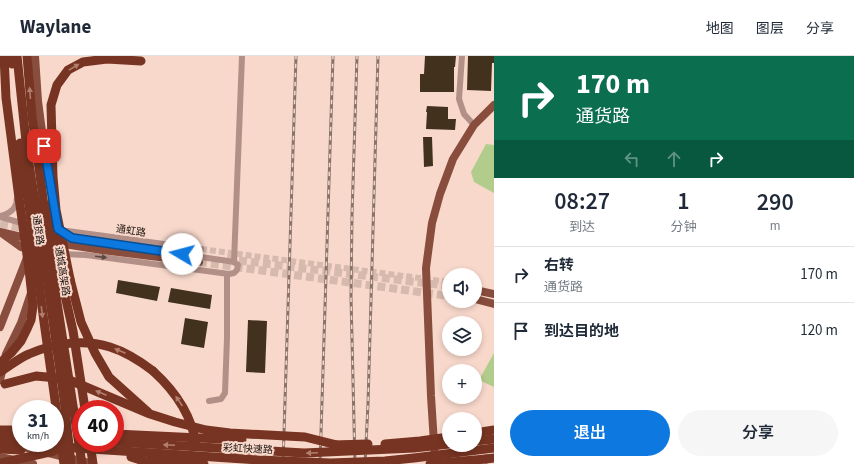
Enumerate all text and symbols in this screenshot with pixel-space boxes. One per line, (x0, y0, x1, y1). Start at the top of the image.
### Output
text: Waylane (20, 14, 91, 41)
text: 地图 (706, 19, 734, 39)
text: 图层 (756, 19, 784, 39)
text: 分享 (806, 19, 834, 39)
one-way arrow (69, 63, 79, 71)
text: 170 m (576, 64, 650, 104)
icon: right (510, 72, 562, 124)
one-way arrow (26, 87, 33, 99)
text: 通货路 (576, 104, 630, 129)
pin (27, 129, 61, 163)
icon: arrive (33, 135, 55, 157)
icon: left (621, 148, 643, 170)
icon: ahead (663, 148, 685, 170)
icon: right (705, 148, 727, 170)
text: 08:27 (554, 184, 610, 219)
text: 1 (677, 184, 690, 219)
text: 290 (757, 185, 794, 220)
street label: 通货路 (29, 214, 47, 246)
text: m (770, 217, 781, 235)
text: 到达 (569, 218, 595, 236)
text: 分钟 (670, 218, 696, 236)
street label: 通虹路 (115, 222, 147, 240)
position arrow (161, 233, 203, 275)
street label: 通城高架路 (51, 245, 73, 297)
one-way arrow (95, 254, 107, 260)
text: 右转 (544, 255, 574, 276)
icon: right (510, 264, 532, 286)
text: 170 m (800, 264, 838, 285)
map controls (442, 268, 482, 452)
button: sound (442, 268, 482, 308)
text: 通货路 (544, 278, 583, 296)
one-way arrow (39, 306, 46, 318)
button: layers (442, 316, 482, 356)
icon: arrive (510, 320, 532, 342)
text: 120 m (800, 320, 838, 341)
text: 到达目的地 (544, 321, 619, 342)
one-way arrow (114, 348, 125, 354)
button: + (442, 364, 482, 404)
one-way arrow (95, 390, 106, 396)
one-way arrow (176, 395, 183, 406)
speed limit sign: 40 (72, 400, 124, 452)
text: 31 (27, 407, 49, 435)
button: 退出 (510, 410, 670, 456)
button: 分享 (678, 410, 838, 456)
button: − (442, 412, 482, 452)
text: km/h (27, 429, 49, 443)
one-way arrow (163, 441, 175, 448)
street label: 彩虹快速路 (223, 441, 273, 457)
one-way arrow (306, 449, 318, 456)

